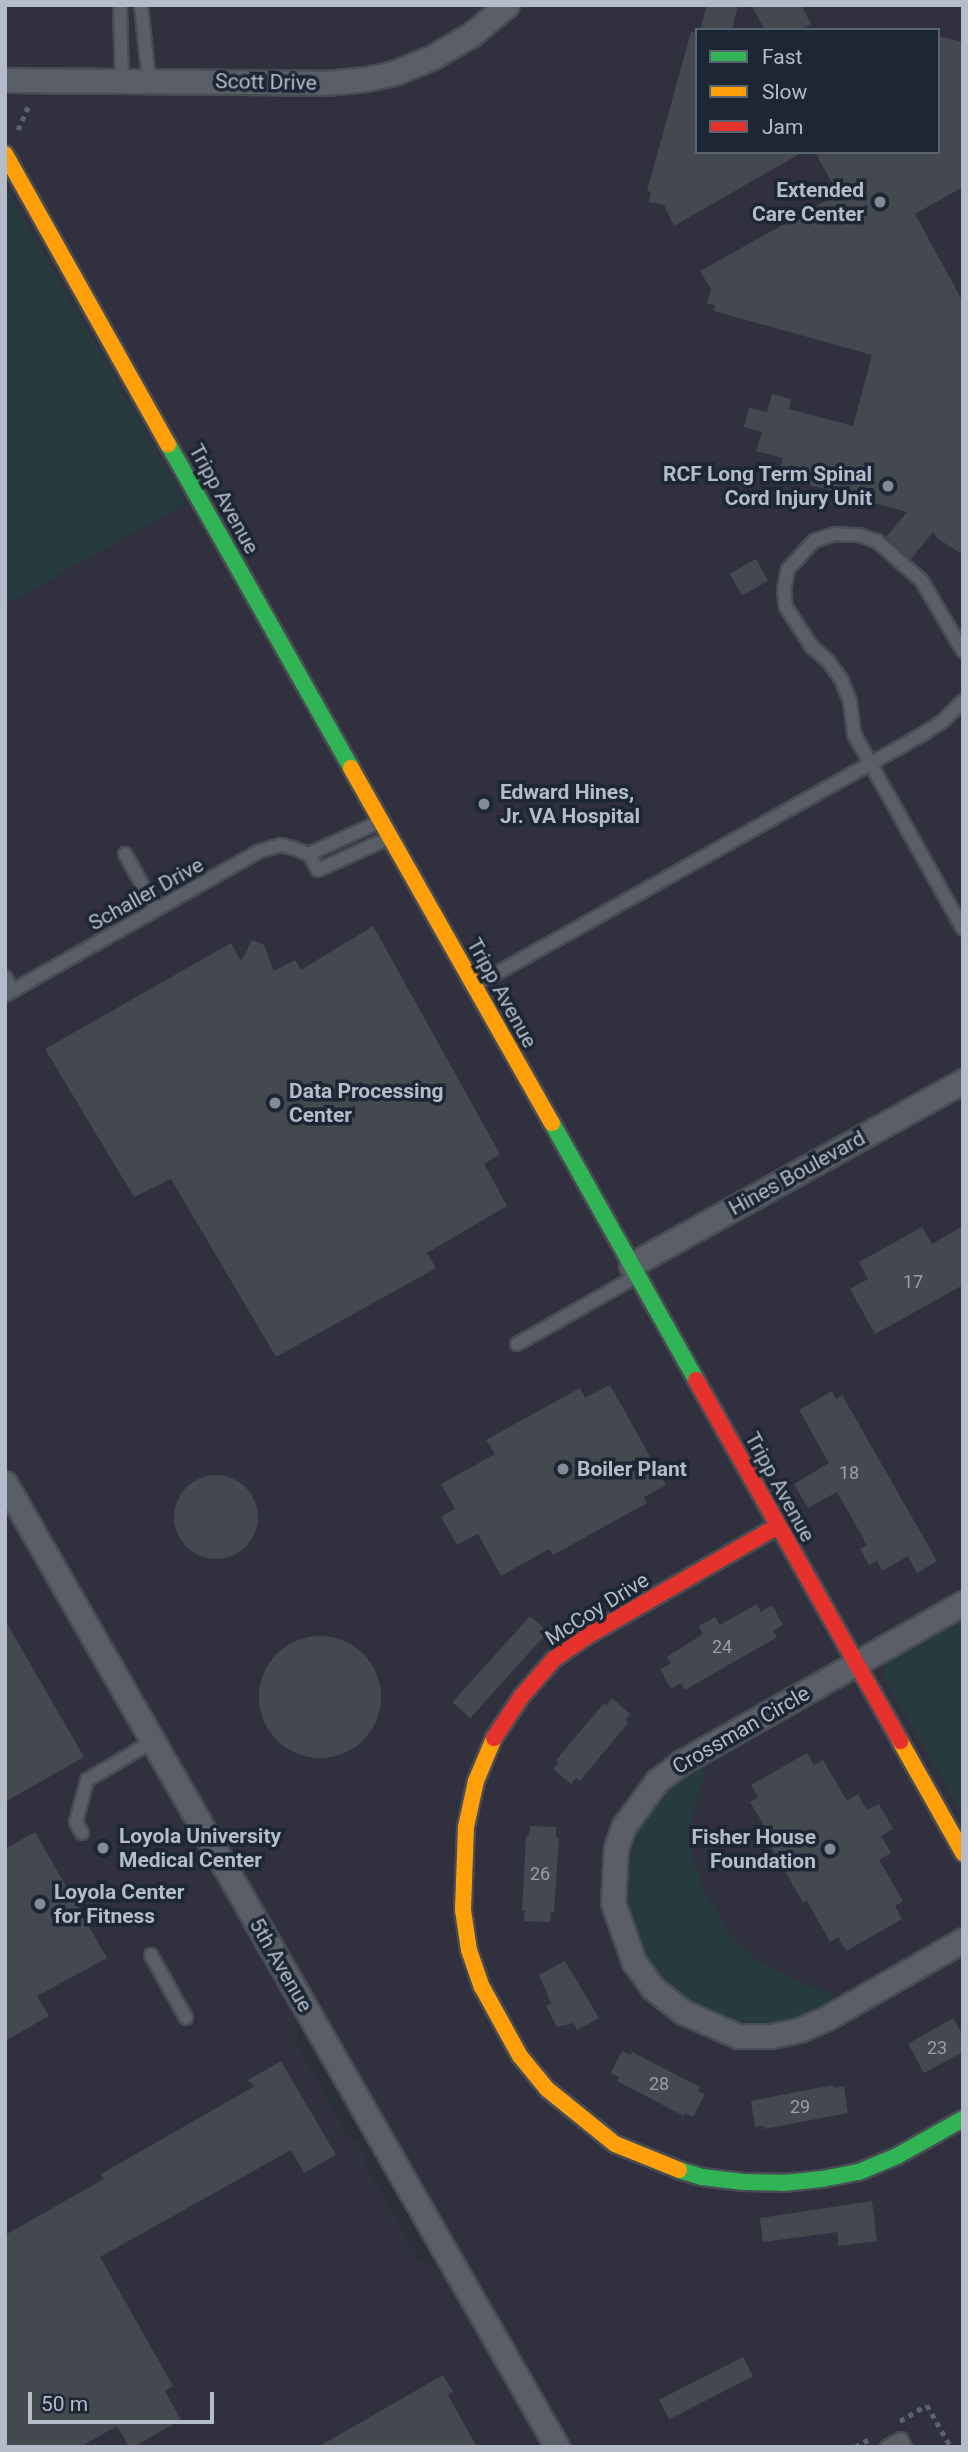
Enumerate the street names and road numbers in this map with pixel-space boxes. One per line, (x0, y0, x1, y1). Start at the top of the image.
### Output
street label: Scott Drive (215, 69, 317, 95)
street label: Tripp Avenue (184, 440, 264, 558)
street label: Schaller Drive (84, 852, 208, 936)
street label: Tripp Avenue (462, 934, 542, 1052)
street label: Hines Boulevard (724, 1125, 870, 1221)
street label: Tripp Avenue (740, 1428, 820, 1546)
street label: McCoy Drive (541, 1567, 653, 1651)
street label: Crossman Circle (668, 1681, 814, 1779)
street label: 5th Avenue (244, 1914, 318, 2016)

